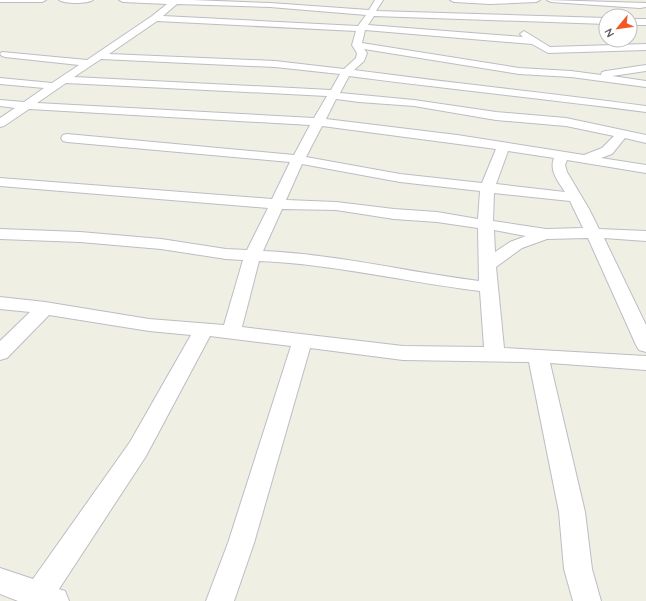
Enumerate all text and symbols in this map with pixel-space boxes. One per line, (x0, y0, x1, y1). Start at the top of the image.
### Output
north arrow (598, 8, 638, 48)
text: N (601, 26, 617, 40)

